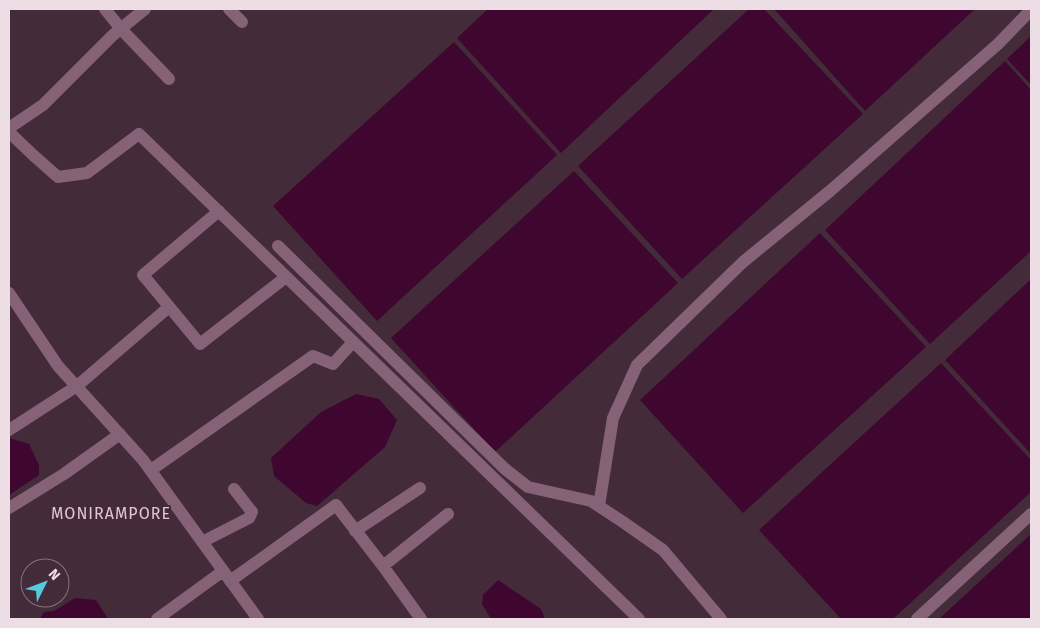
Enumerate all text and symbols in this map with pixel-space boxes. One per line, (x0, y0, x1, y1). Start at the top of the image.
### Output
district label: MONIRAMPORE (51, 504, 171, 523)
north arrow (20, 558, 70, 608)
text: N (45, 565, 64, 584)

